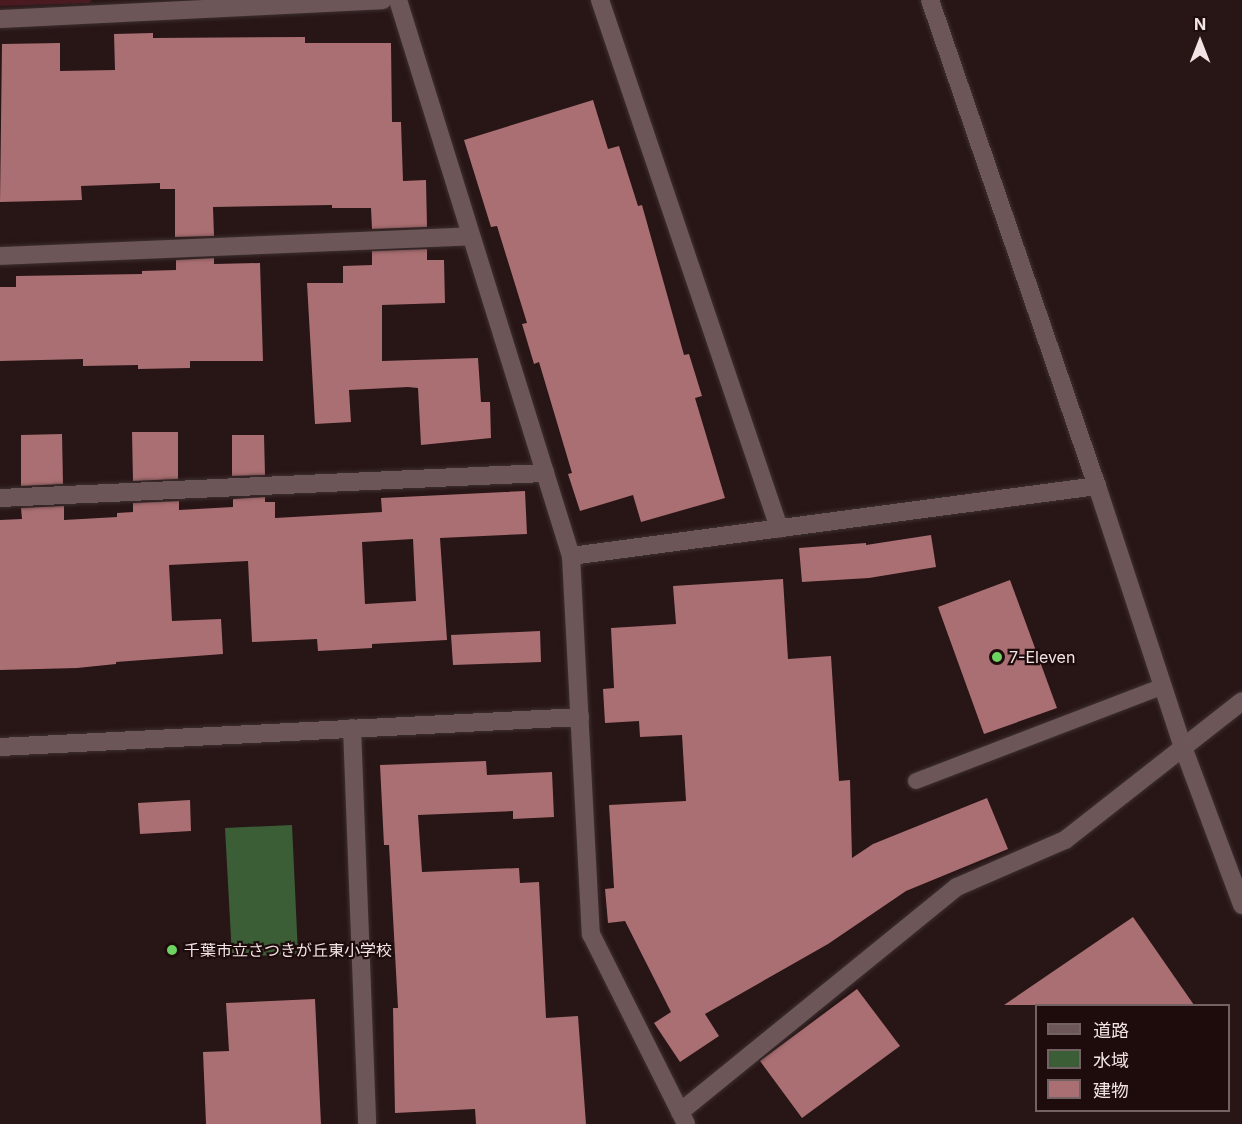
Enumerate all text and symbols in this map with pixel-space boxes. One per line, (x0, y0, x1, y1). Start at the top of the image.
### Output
north arrow (1170, 12, 1230, 72)
text: N (1194, 14, 1206, 34)
place label: 7-Eleven (1009, 647, 1075, 667)
marker: 7-Eleven (990, 650, 1004, 664)
place label: 千葉市立さつきが丘東小学校 (184, 940, 392, 960)
marker: 千葉市立さつきが丘東小学校 (165, 943, 179, 957)
legend (1035, 1004, 1230, 1112)
text: 道路 (1093, 1020, 1129, 1041)
text: 水域 (1093, 1050, 1129, 1071)
text: 建物 (1093, 1080, 1129, 1101)

